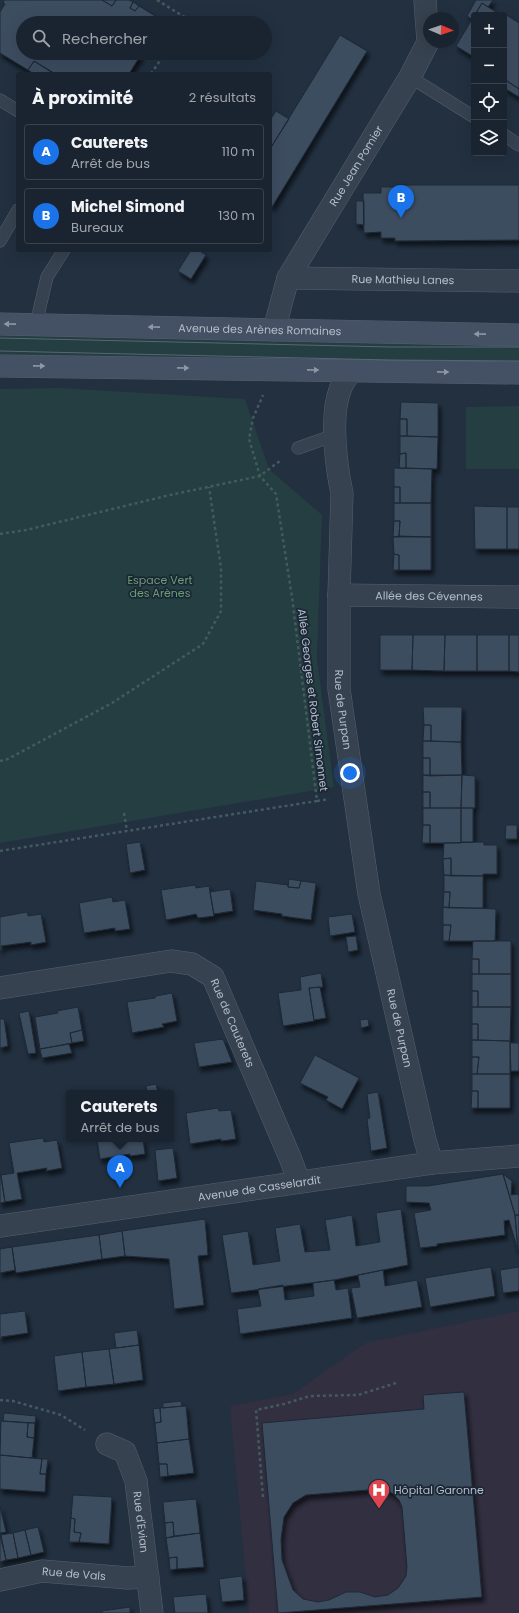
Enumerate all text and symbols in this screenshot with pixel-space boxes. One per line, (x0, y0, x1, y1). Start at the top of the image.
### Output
north arrow (423, 12, 459, 48)
map controls (471, 12, 507, 156)
button: + (471, 12, 507, 48)
search box (16, 16, 272, 60)
icon: search (30, 27, 52, 49)
text: Rechercher (62, 28, 148, 49)
button: − (471, 48, 507, 84)
button: locate (471, 84, 507, 120)
text: À proximité (32, 86, 133, 110)
text: 2 résultats (189, 88, 256, 107)
button: layers (471, 120, 507, 156)
street label: Rue Jean Pomier (325, 122, 387, 209)
text: Cauterets (71, 132, 148, 153)
text: A (41, 142, 51, 161)
text: 110 m (222, 142, 255, 161)
text: Arrêt de bus (71, 154, 150, 173)
pin: B (388, 185, 414, 218)
text: Michel Simond (71, 196, 185, 217)
text: B (42, 206, 50, 225)
text: 130 m (218, 206, 255, 225)
text: Bureaux (71, 218, 124, 237)
street label: Rue Mathieu Lanes (351, 271, 455, 288)
street label: Avenue des Arènes Romaines (178, 320, 342, 339)
one-way arrow (3, 321, 16, 327)
one-way arrow (147, 324, 160, 330)
one-way arrow (473, 331, 486, 337)
one-way arrow (33, 363, 46, 369)
one-way arrow (177, 365, 189, 372)
one-way arrow (307, 367, 320, 373)
one-way arrow (437, 369, 450, 375)
park label: Espace Vert des Arènes (127, 572, 193, 601)
street label: Allée des Cévennes (375, 587, 483, 605)
street label: Allée Georges et Robert Simonnet (294, 608, 332, 792)
street label: Rue de Purpan (331, 670, 356, 750)
your location (340, 763, 360, 783)
street label: Rue de Cauterets (207, 976, 259, 1070)
street label: Rue de Purpan (383, 987, 416, 1069)
popup (66, 1090, 174, 1142)
text: Cauterets (81, 1096, 158, 1117)
text: Arrêt de bus (81, 1118, 159, 1137)
pin: A (107, 1155, 133, 1188)
street label: Avenue de Casselardit (197, 1171, 322, 1205)
hospital icon: Hôpital Garonne (366, 1477, 392, 1510)
place label: Hôpital Garonne (394, 1482, 484, 1498)
street label: Rue d'Evian (129, 1490, 153, 1554)
street label: Rue de Vals (41, 1563, 107, 1584)

